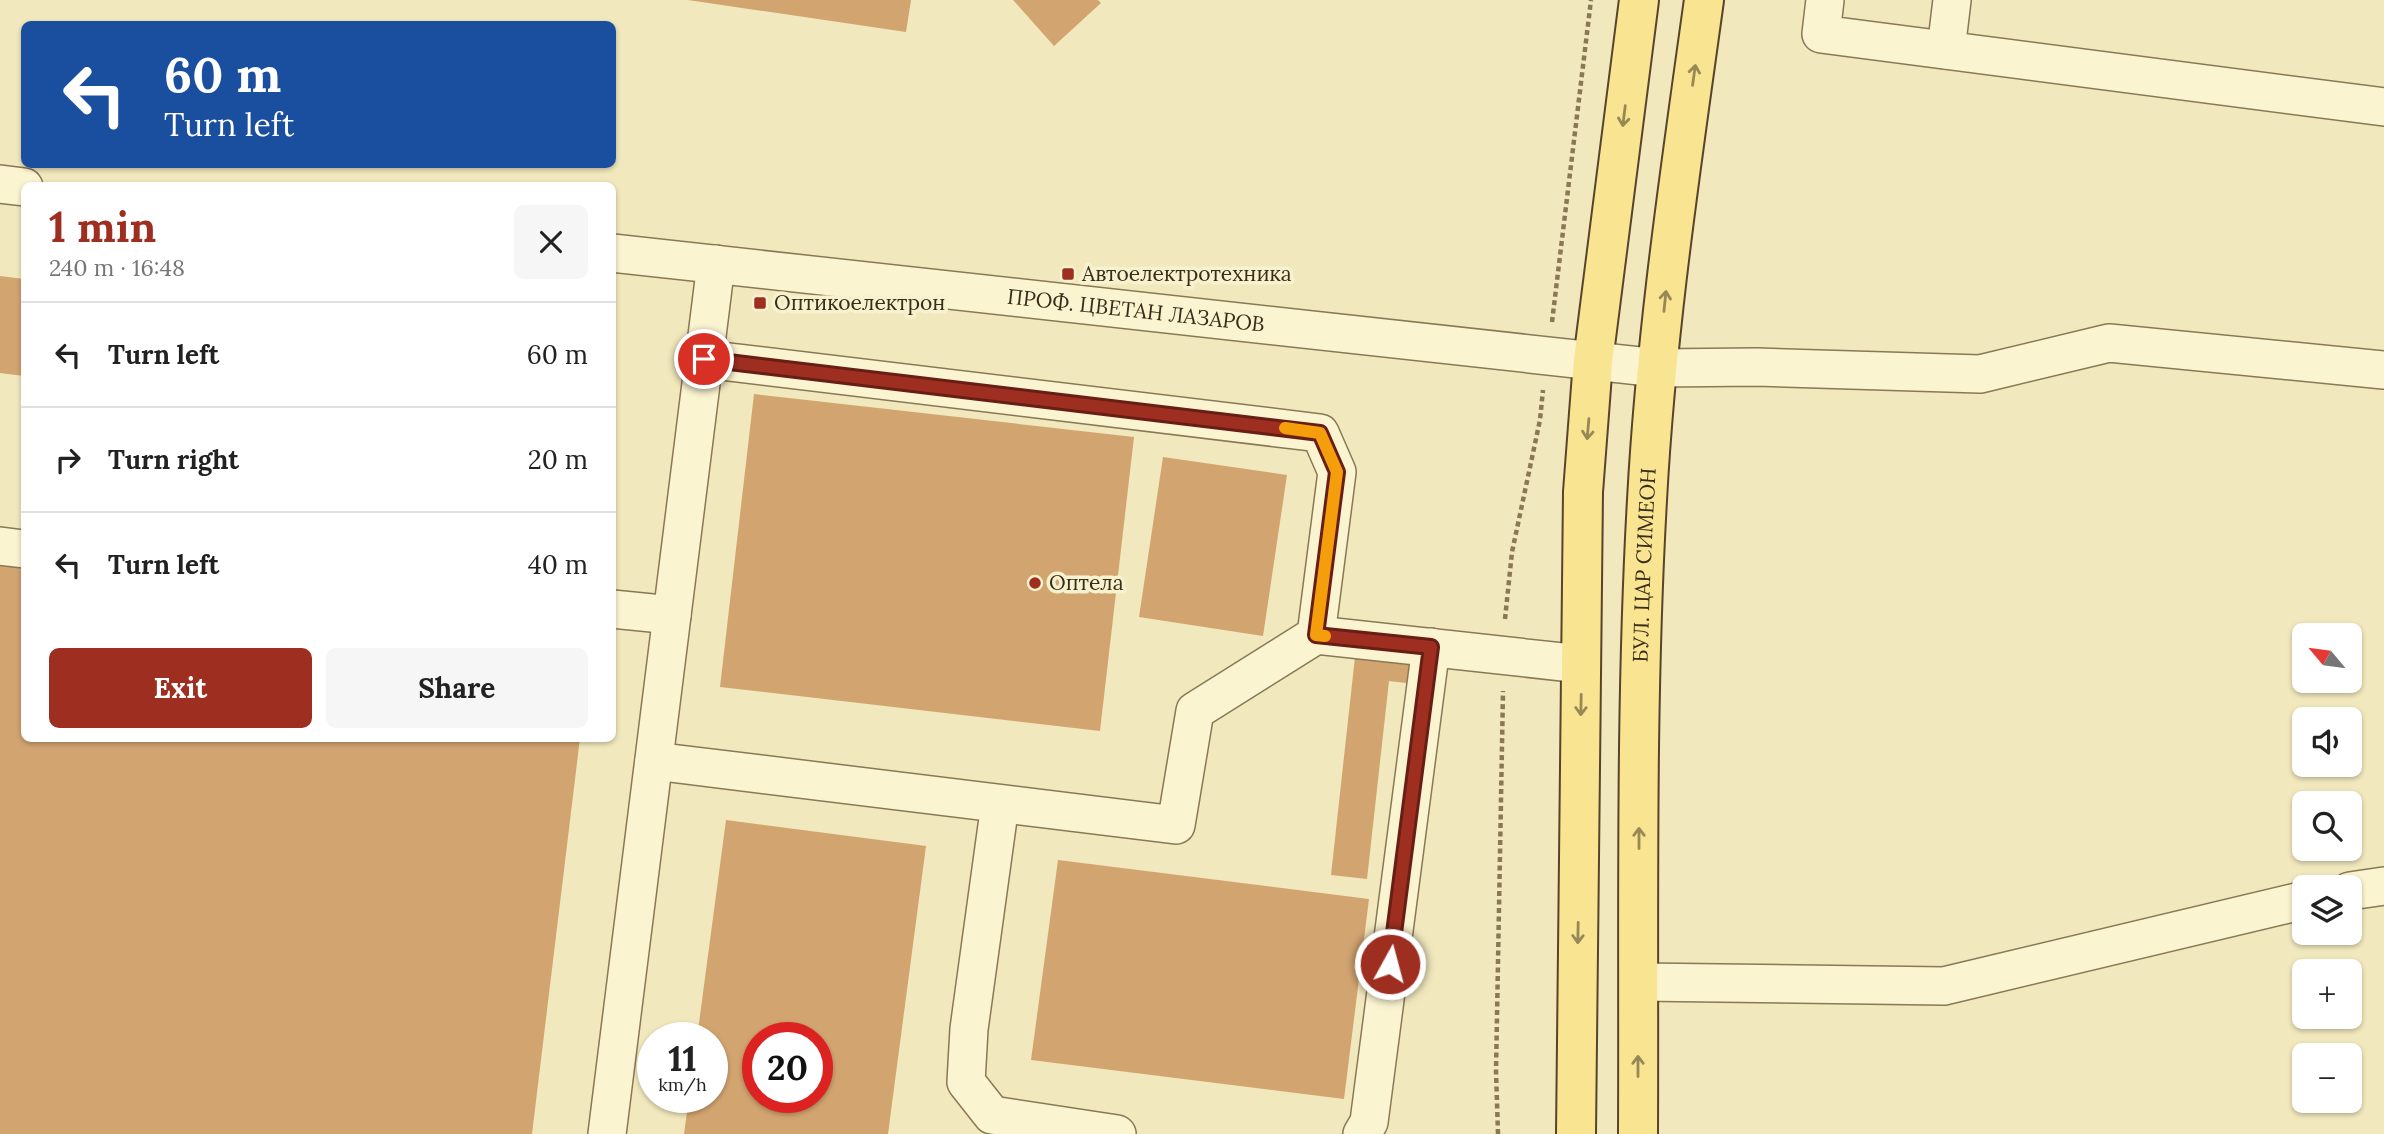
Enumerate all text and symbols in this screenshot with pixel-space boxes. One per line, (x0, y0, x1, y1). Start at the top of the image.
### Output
text: 60 m (164, 43, 281, 105)
icon: left (49, 49, 140, 140)
one-way arrow (1687, 64, 1700, 87)
text: Turn left (164, 104, 294, 145)
one-way arrow (1618, 104, 1631, 127)
text: 1 min (49, 200, 156, 254)
button: close (514, 205, 588, 279)
text: 240 m · 16:48 (49, 253, 185, 282)
place label: Автоелектротехника (1081, 260, 1292, 287)
marker: Автоелектротехника (1060, 266, 1076, 282)
street label: ПРОФ. ЦВЕТАН ЛАЗАРОВ (1006, 283, 1266, 338)
place label: Оптикоелектрон (774, 289, 945, 316)
one-way arrow (1659, 290, 1672, 312)
marker: Оптикоелектрон (752, 295, 768, 311)
pin (674, 329, 734, 389)
icon: left (49, 336, 87, 374)
text: Turn left (108, 338, 219, 371)
text: 60 m (527, 338, 588, 371)
icon: arrive (685, 340, 723, 378)
one-way arrow (1581, 417, 1594, 440)
icon: right (49, 441, 87, 479)
text: Turn right (108, 443, 239, 476)
text: 20 m (528, 443, 588, 476)
street label: БУЛ. ЦАР СИМЕОН (1627, 467, 1662, 663)
icon: left (49, 546, 87, 584)
text: Turn left (108, 548, 219, 581)
text: 40 m (528, 548, 588, 581)
place label: Оптела (1049, 569, 1124, 596)
marker: Оптела (1027, 575, 1043, 591)
north arrow (2292, 623, 2362, 693)
map controls (2292, 623, 2362, 1113)
button: Exit (49, 648, 312, 728)
button: Share (326, 648, 588, 728)
one-way arrow (1574, 693, 1587, 716)
button: sound (2292, 707, 2362, 777)
button: search (2292, 791, 2362, 861)
one-way arrow (1632, 827, 1646, 850)
button: layers (2292, 875, 2362, 945)
one-way arrow (1571, 921, 1585, 944)
position arrow (1353, 927, 1427, 1001)
button: + (2292, 959, 2362, 1029)
speed limit sign: 20 (742, 1022, 833, 1113)
text: 11 (668, 1036, 697, 1081)
button: − (2292, 1043, 2362, 1113)
one-way arrow (1631, 1055, 1645, 1078)
text: km/h (658, 1073, 707, 1096)

